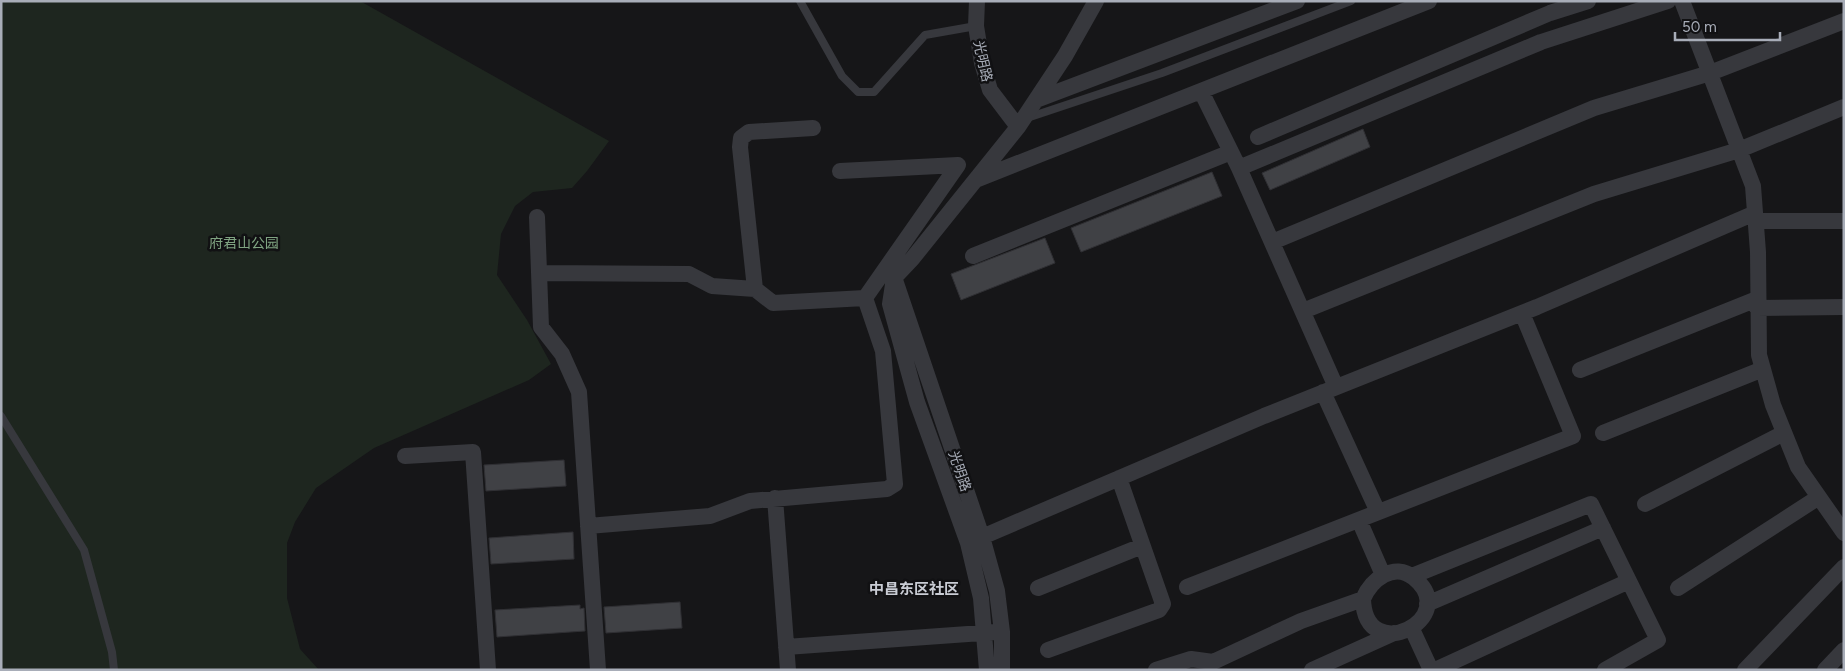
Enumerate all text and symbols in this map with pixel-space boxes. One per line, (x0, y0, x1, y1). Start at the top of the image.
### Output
scale bar (1675, 10, 1780, 42)
text: 50 m (1682, 18, 1717, 36)
street label: 光明路 (970, 39, 996, 83)
park label: 府君山公园 (209, 235, 279, 252)
street label: 光明路 (945, 449, 974, 494)
district label: 中昌东区社区 (869, 580, 959, 598)

